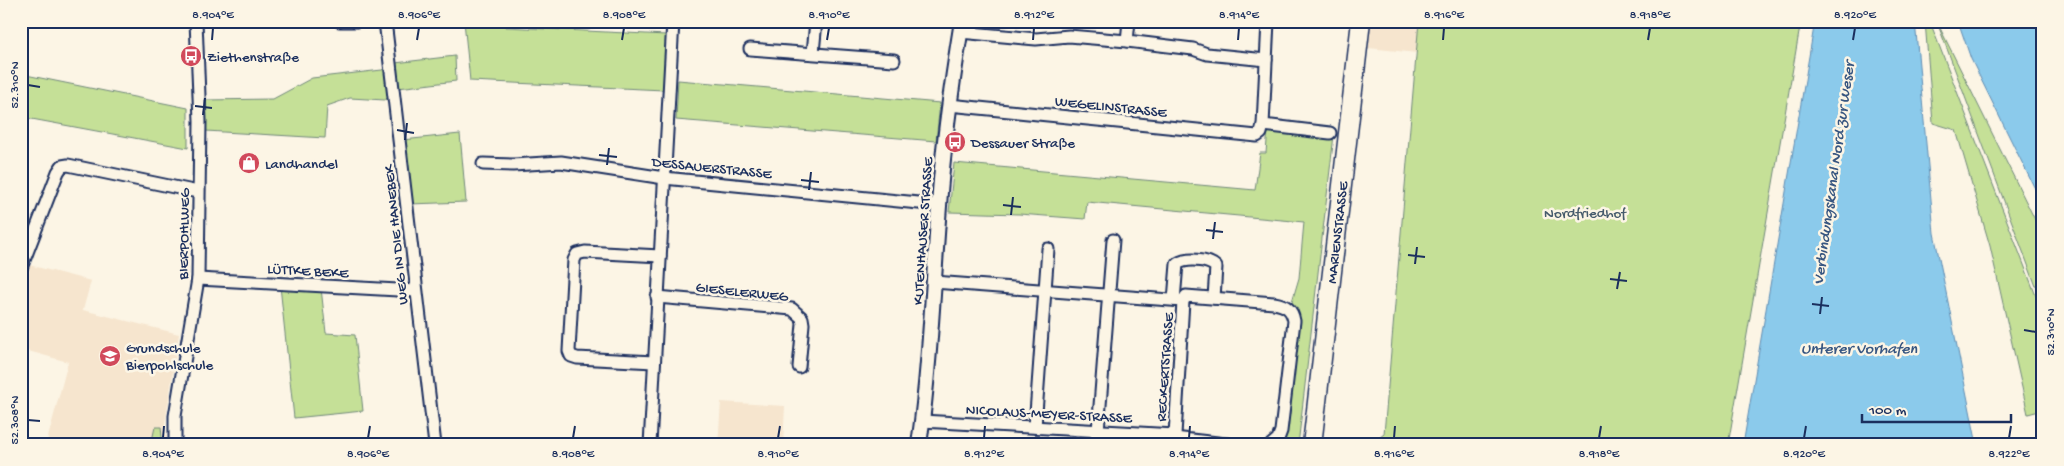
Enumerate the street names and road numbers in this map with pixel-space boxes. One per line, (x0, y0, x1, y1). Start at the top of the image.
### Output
street label: WEGELINSTRASSE (1054, 93, 1168, 123)
street label: DESSAUERSTRASSE (650, 154, 773, 184)
street label: KUTENHAUSER STRASSE (910, 156, 938, 306)
street label: WEG IN DIE HANEBEK (381, 162, 413, 305)
street label: MARIENSTRASSE (1324, 180, 1353, 285)
street label: BIERPOHLWEG (175, 188, 195, 281)
street label: LÜTTKE BEKE (267, 261, 350, 283)
street label: GIESELERWEG (695, 279, 789, 307)
street label: RECKERTSTRASSE (1153, 311, 1179, 422)
street label: NICOLAUS-MEYER-STRASSE (965, 402, 1133, 428)

